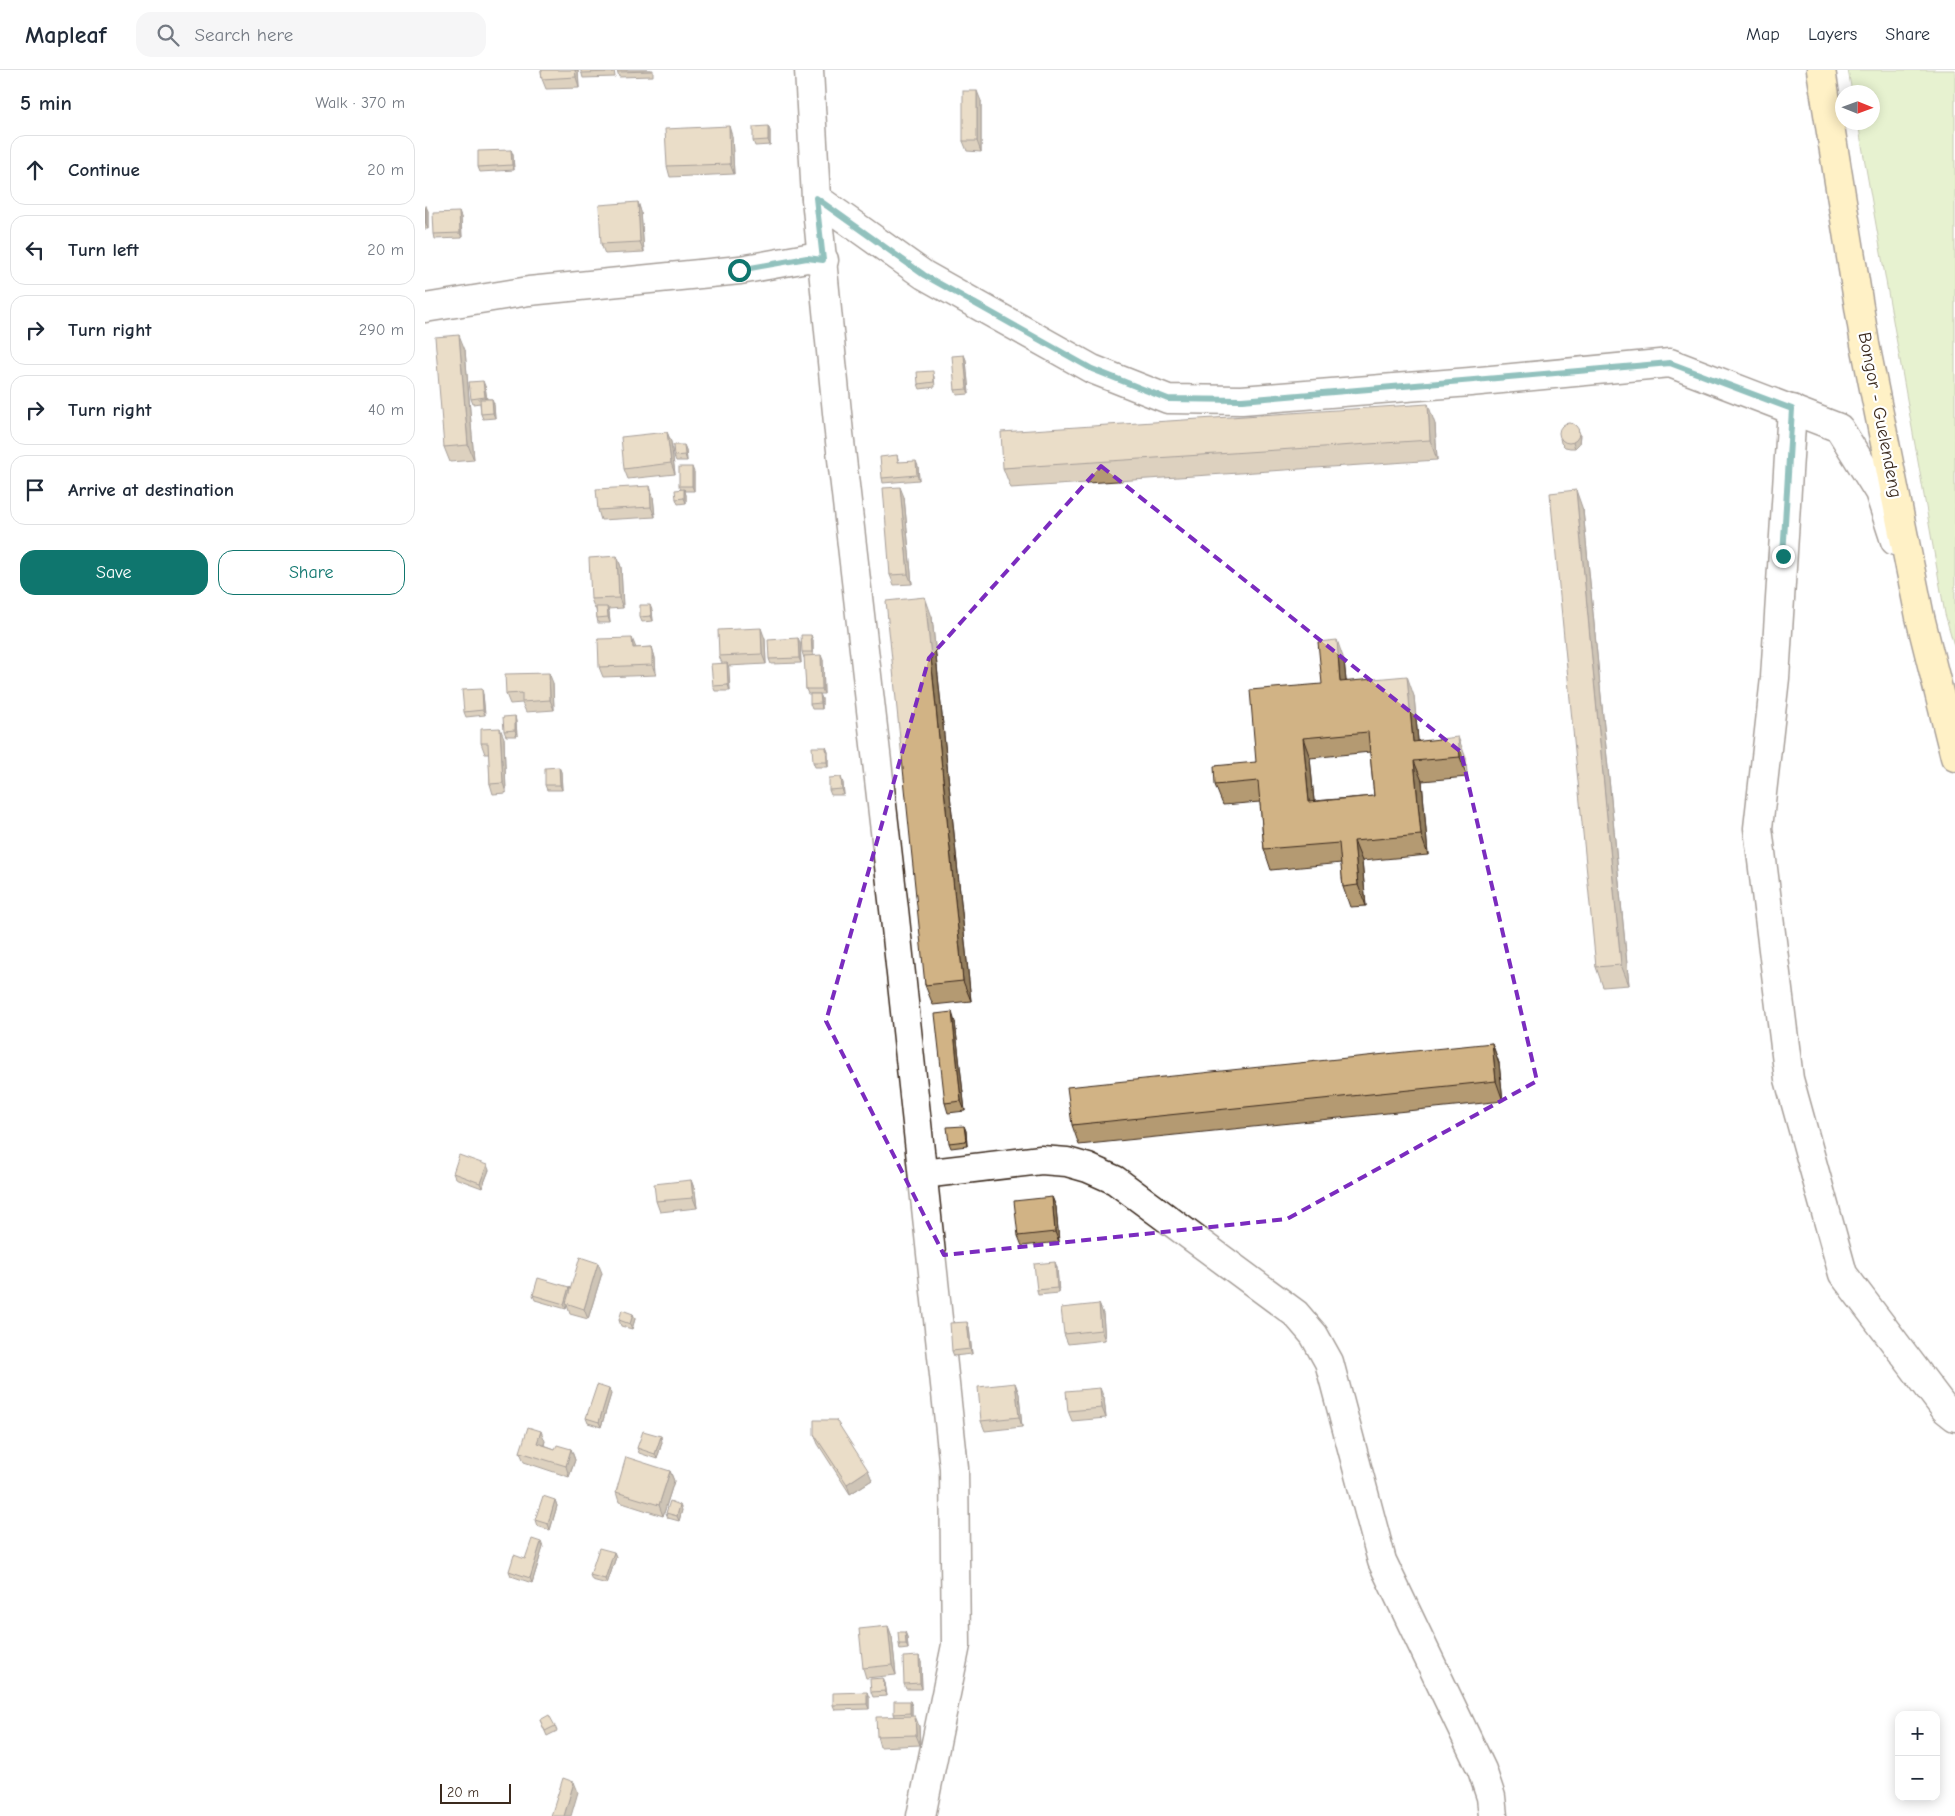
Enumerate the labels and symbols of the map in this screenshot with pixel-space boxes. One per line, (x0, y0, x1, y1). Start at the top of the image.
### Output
north arrow (1835, 85, 1880, 130)
route start (728, 259, 751, 282)
street label: Bongor - Guelendeng (1854, 330, 1906, 500)
route end (1772, 545, 1795, 568)
scale bar (440, 1781, 511, 1804)

